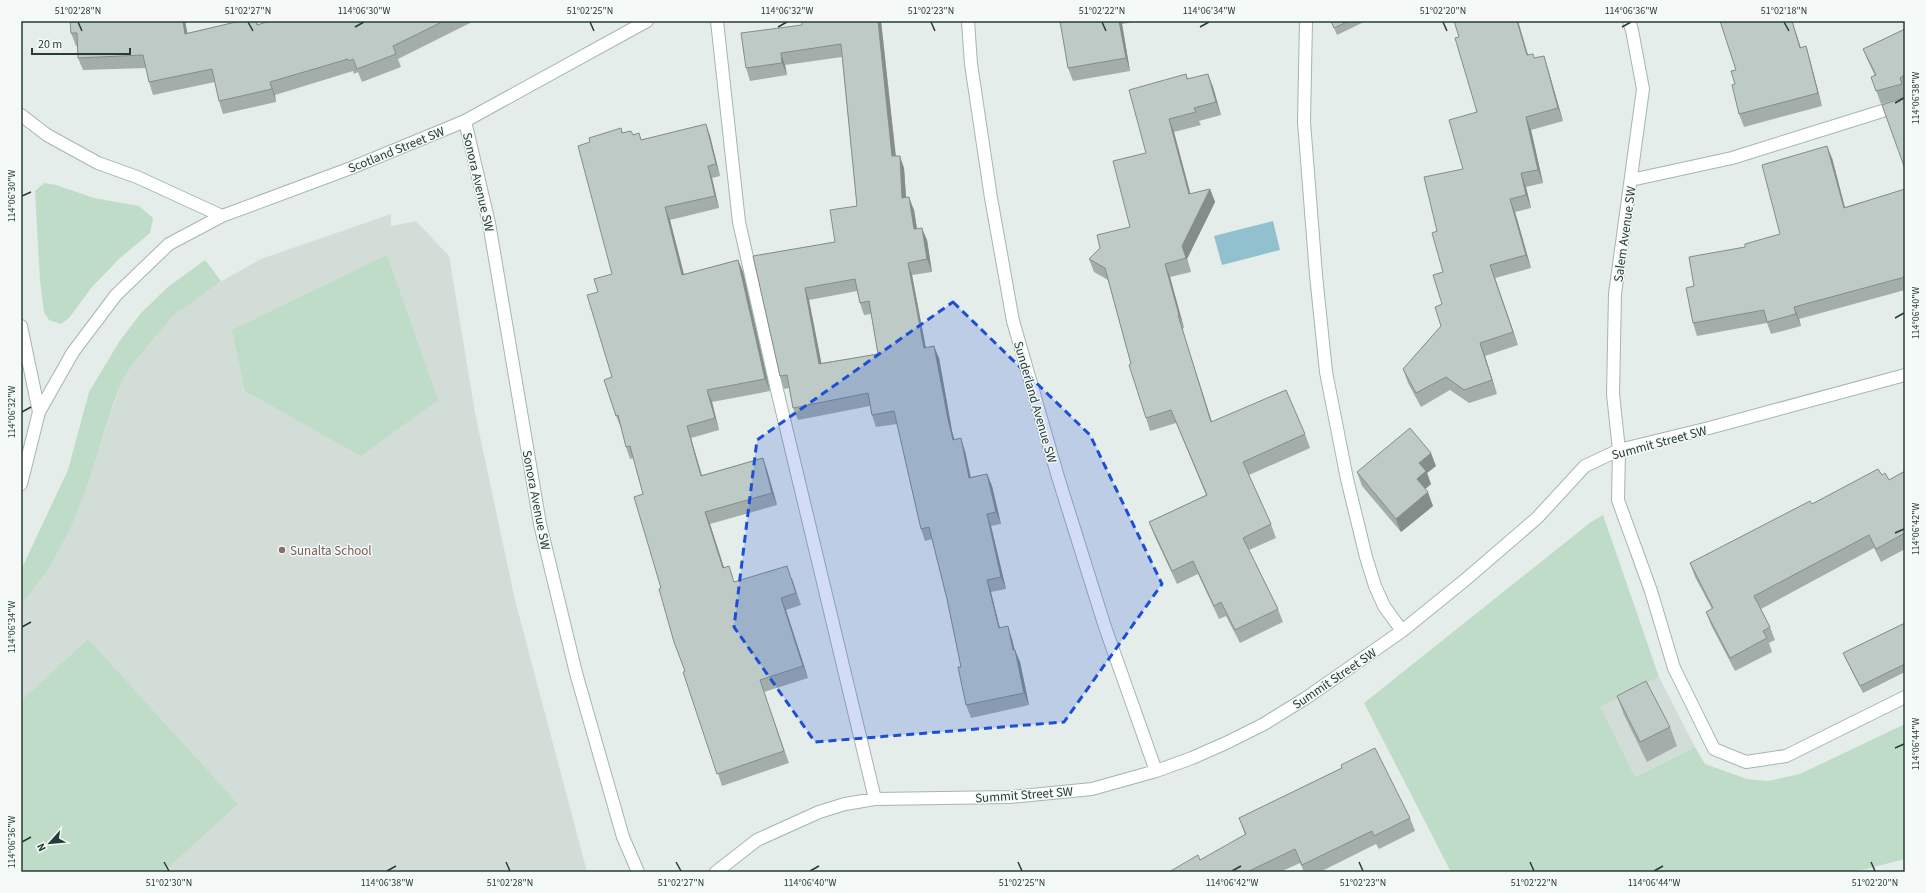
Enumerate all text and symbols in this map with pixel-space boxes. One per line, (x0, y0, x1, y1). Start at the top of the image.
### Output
text: 51°02'28"N (55, 4, 101, 18)
text: 51°02'27"N (225, 4, 271, 18)
text: 114°06'30"W (338, 4, 390, 18)
text: 51°02'25"N (567, 4, 613, 18)
text: 114°06'32"W (761, 4, 813, 18)
text: 51°02'23"N (908, 4, 954, 18)
text: 51°02'22"N (1079, 4, 1125, 18)
text: 114°06'34"W (1183, 4, 1235, 18)
text: 51°02'20"N (1420, 4, 1466, 18)
text: 114°06'36"W (1605, 4, 1657, 18)
text: 51°02'18"N (1761, 4, 1807, 18)
scale bar (32, 30, 130, 56)
text: 20 m (38, 36, 62, 53)
text: 114°06'38"W (1909, 72, 1923, 124)
street label: Scotland Street SW (345, 122, 447, 178)
street label: Sonora Avenue SW (458, 131, 498, 234)
text: 114°06'30"W (5, 170, 19, 222)
street label: Salem Avenue SW (1609, 185, 1641, 283)
text: 114°06'40"W (1909, 287, 1923, 339)
street label: Sunderland Avenue SW (1009, 339, 1061, 465)
text: 114°06'32"W (5, 386, 19, 438)
street label: Summit Street SW (1610, 422, 1709, 464)
street label: Sonora Avenue SW (518, 449, 555, 552)
text: 114°06'42"W (1909, 503, 1923, 555)
place label: Sunalta School (290, 542, 372, 560)
marker: Sunalta School (277, 545, 287, 555)
text: 114°06'34"W (5, 601, 19, 653)
street label: Summit Street SW (1289, 644, 1380, 714)
text: 114°06'44"W (1909, 718, 1923, 770)
street label: Summit Street SW (975, 783, 1074, 807)
text: 114°06'36"W (5, 816, 19, 868)
north arrow (30, 823, 70, 863)
text: N (33, 841, 50, 854)
text: 51°02'30"N (146, 876, 192, 890)
text: 114°06'38"W (361, 876, 413, 890)
text: 51°02'28"N (487, 876, 533, 890)
text: 51°02'27"N (658, 876, 704, 890)
text: 114°06'40"W (784, 876, 836, 890)
text: 51°02'25"N (999, 876, 1045, 890)
text: 114°06'42"W (1206, 876, 1258, 890)
text: 51°02'23"N (1340, 876, 1386, 890)
text: 51°02'22"N (1511, 876, 1557, 890)
text: 114°06'44"W (1628, 876, 1680, 890)
text: 51°02'20"N (1852, 876, 1898, 890)

